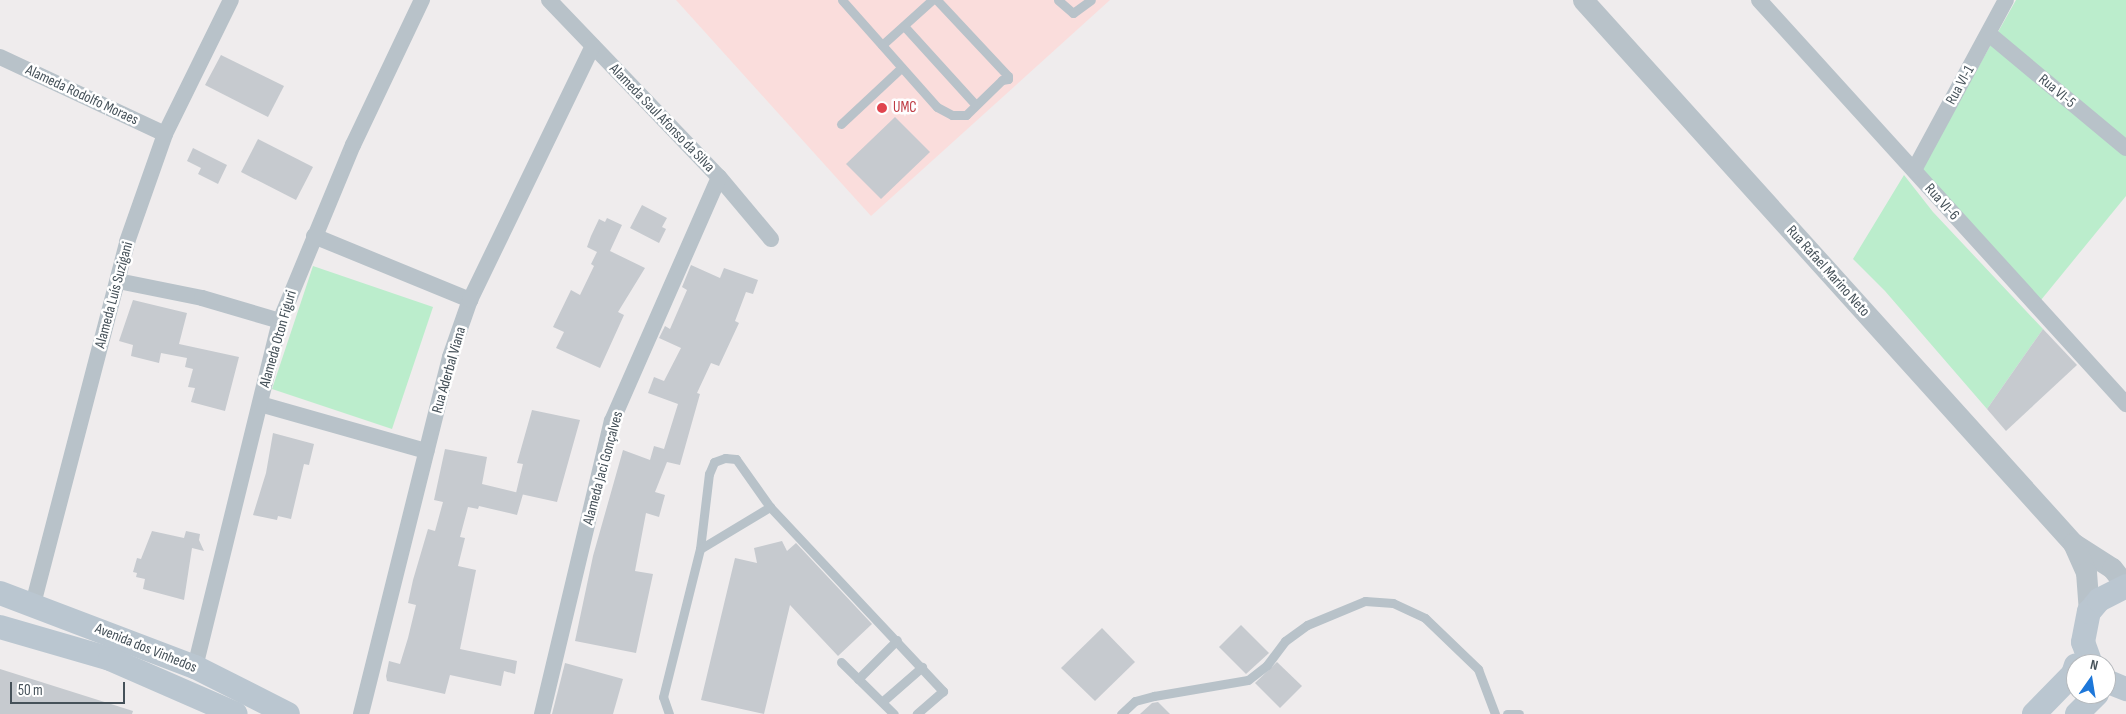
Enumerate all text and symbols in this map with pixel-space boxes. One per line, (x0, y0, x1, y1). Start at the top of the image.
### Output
street label: Alameda Saul Afonso da Silva (606, 60, 718, 176)
street label: Alameda Rodolfo Moraes (23, 61, 141, 129)
street label: Rua VI-1 (1942, 62, 1978, 108)
street label: Rua VI-5 (2035, 70, 2079, 112)
place label: UMC (893, 99, 917, 117)
marker: UMC (875, 101, 889, 115)
street label: Rua VI-6 (1921, 180, 1963, 224)
street label: Rua Rafael Marino Neto (1782, 222, 1874, 320)
street label: Alameda Luís Suzigani (91, 240, 137, 350)
street label: Alameda Oton Figuri (256, 288, 300, 390)
street label: Rua Aderbal Viana (428, 325, 470, 415)
street label: Alameda Jaci Gonçalves (579, 409, 627, 527)
street label: Avenida dos Vinhedos (93, 619, 199, 677)
north arrow (2066, 654, 2116, 704)
text: N (2089, 656, 2100, 674)
scale bar (12, 672, 128, 704)
text: 50 m (18, 681, 43, 700)

